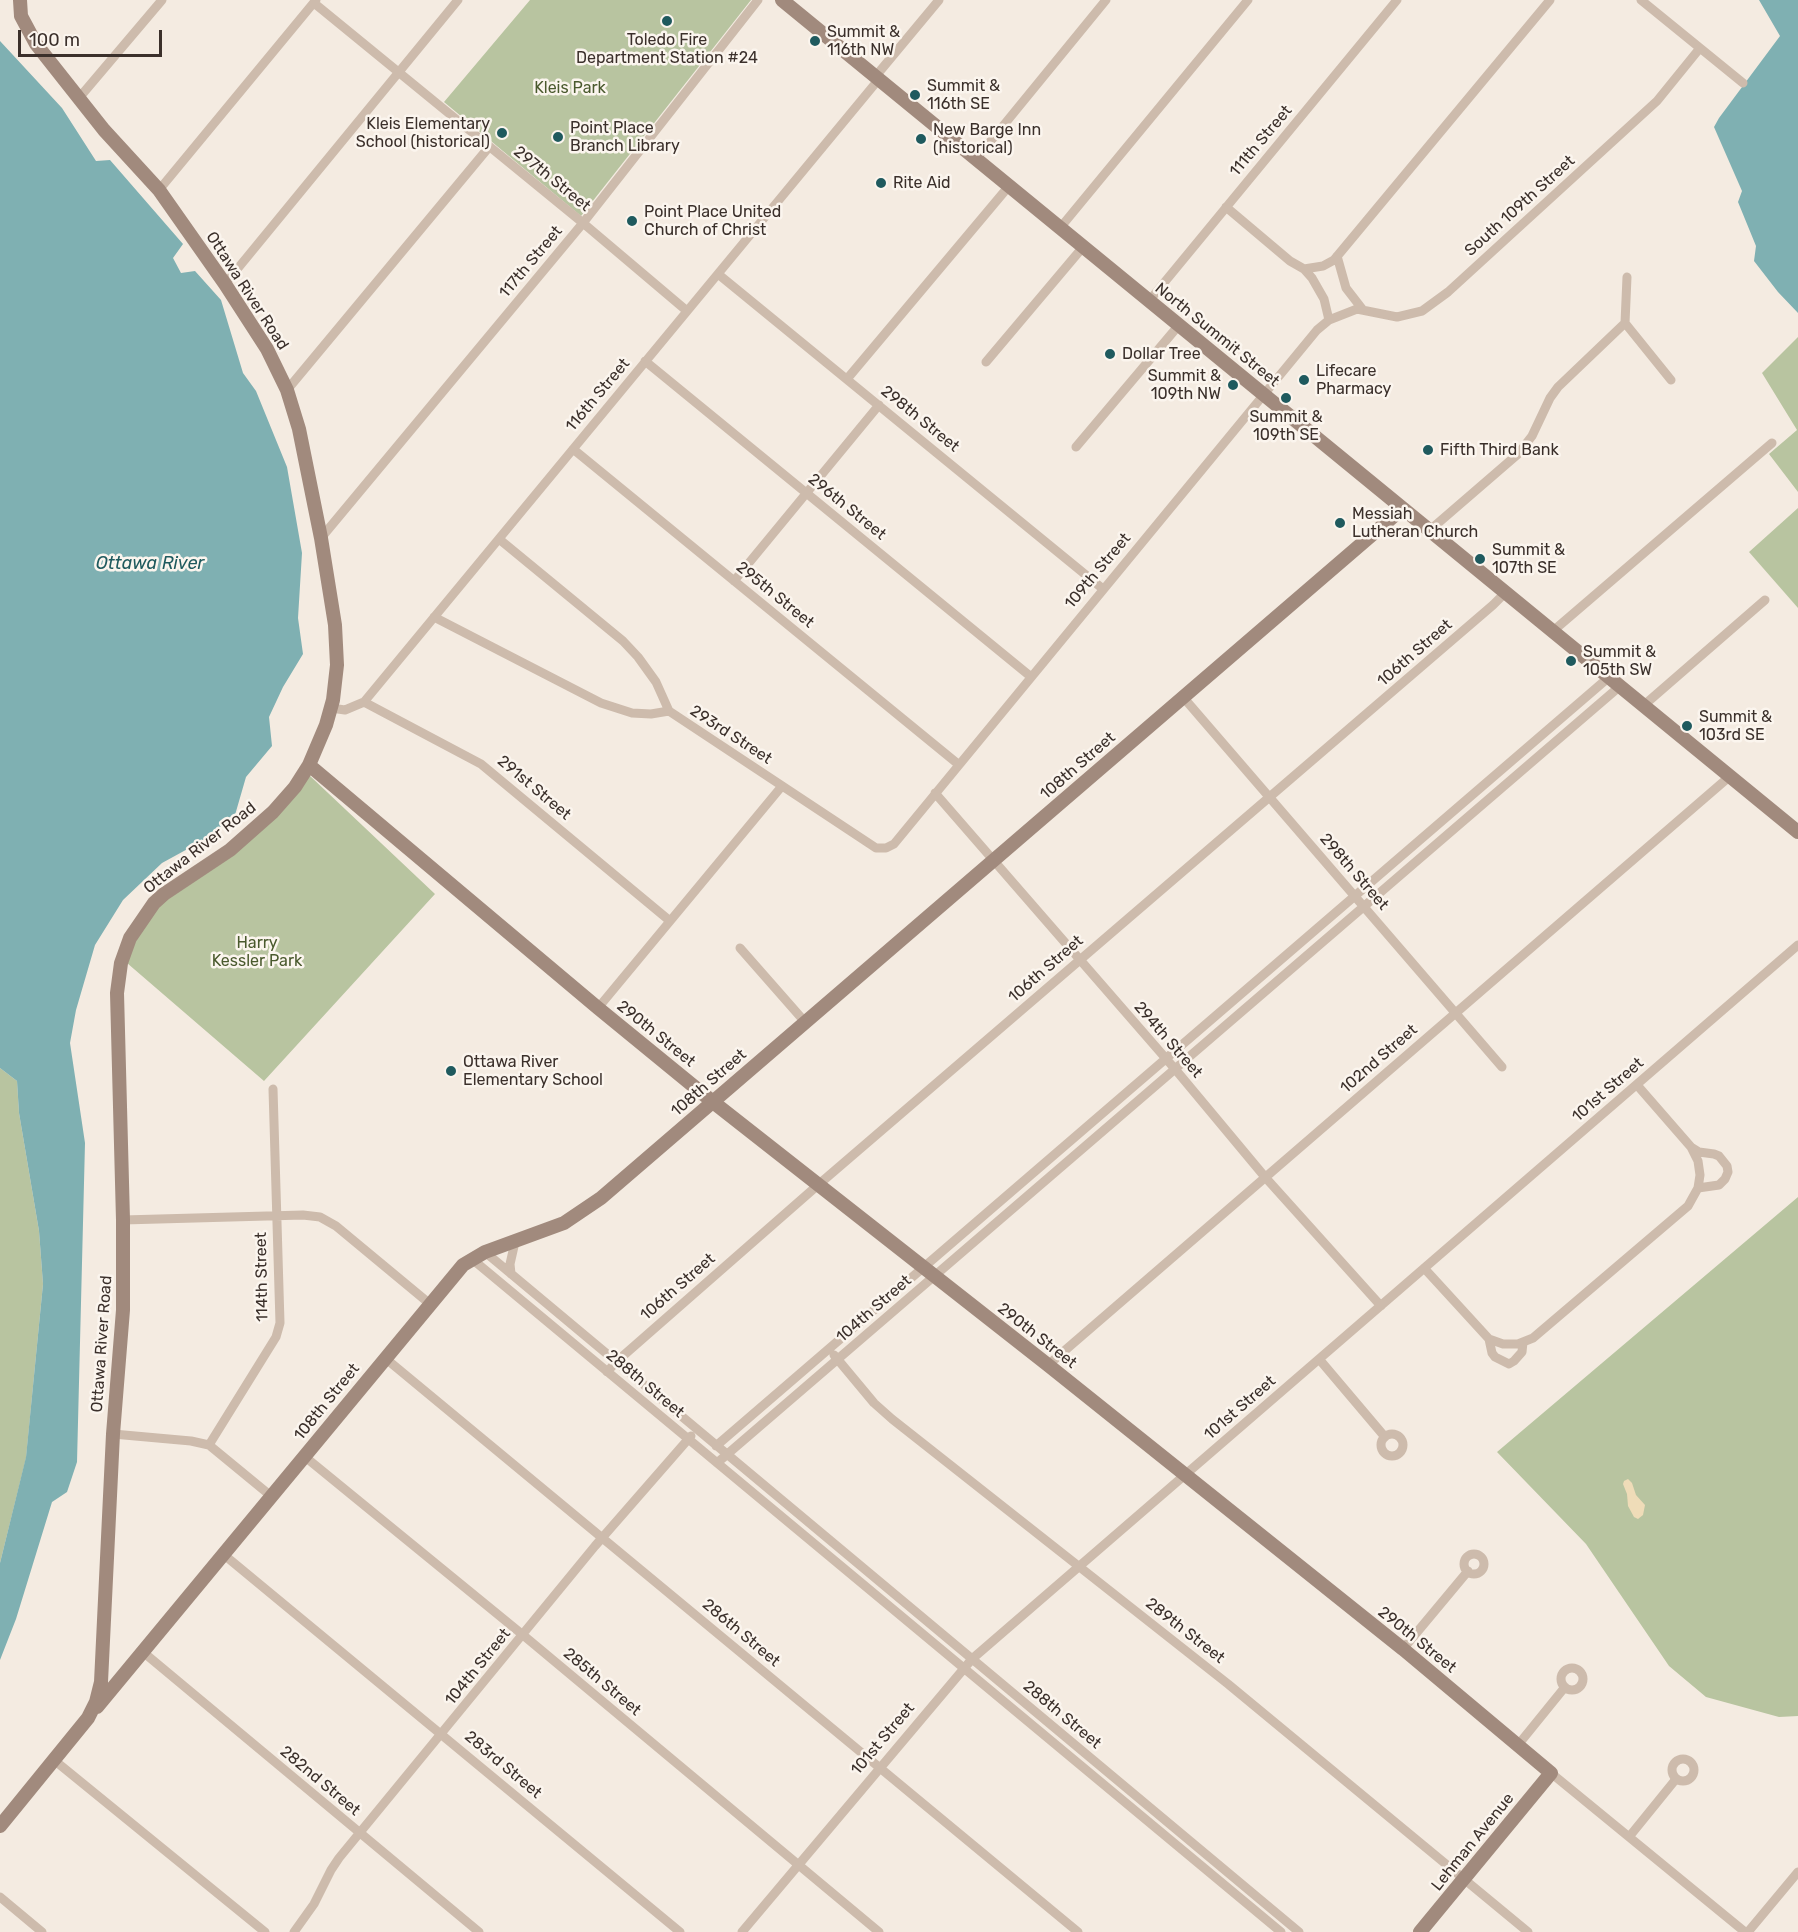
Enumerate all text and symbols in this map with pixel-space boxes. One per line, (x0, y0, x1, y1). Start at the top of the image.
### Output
marker: Toledo Fire Department Station #24 (660, 14, 674, 28)
scale bar (21, 18, 165, 56)
place label: Summit & 116th NW (827, 22, 900, 60)
text: 100 m (29, 29, 80, 51)
place label: Toledo Fire Department Station #24 (576, 30, 758, 68)
marker: Summit & 116th NW (808, 34, 822, 48)
place label: Summit & 116th SE (927, 76, 1000, 114)
park label: Kleis Park (534, 78, 606, 98)
marker: Summit & 116th SE (908, 88, 922, 102)
street label: 111th Street (1226, 102, 1296, 180)
place label: Kleis Elementary School (historical) (356, 114, 490, 152)
place label: Point Place Branch Library (570, 118, 680, 156)
place label: New Barge Inn (historical) (933, 120, 1041, 158)
marker: Kleis Elementary School (historical) (495, 126, 509, 140)
marker: Point Place Branch Library (551, 130, 565, 144)
marker: New Barge Inn (historical) (914, 132, 928, 146)
street label: 297th Street (510, 142, 594, 216)
street label: South 109th Street (1461, 152, 1579, 260)
place label: Rite Aid (893, 173, 951, 193)
marker: Rite Aid (874, 176, 888, 190)
place label: Point Place United Church of Christ (644, 202, 781, 240)
marker: Point Place United Church of Christ (625, 214, 639, 228)
street label: 117th Street (495, 222, 567, 302)
street label: Ottawa River Road (202, 228, 292, 354)
street label: North Summit Street (1151, 279, 1283, 391)
place label: Dollar Tree (1122, 344, 1201, 364)
marker: Dollar Tree (1103, 347, 1117, 361)
street label: 116th Street (562, 355, 634, 435)
place label: Lifecare Pharmacy (1316, 361, 1391, 399)
place label: Summit & 109th NW (1148, 366, 1221, 404)
marker: Lifecare Pharmacy (1297, 373, 1311, 387)
marker: Summit & 109th NW (1226, 378, 1240, 392)
street label: 298th Street (877, 382, 963, 456)
marker: Summit & 109th SE (1279, 391, 1293, 405)
place label: Summit & 109th SE (1249, 407, 1323, 445)
place label: Fifth Third Bank (1440, 440, 1559, 460)
marker: Fifth Third Bank (1421, 443, 1435, 457)
street label: 296th Street (804, 470, 890, 544)
place label: Messiah Lutheran Church (1352, 504, 1478, 542)
marker: Messiah Lutheran Church (1333, 516, 1347, 530)
street label: 109th Street (1061, 529, 1135, 613)
place label: Summit & 107th SE (1492, 540, 1565, 578)
marker: Summit & 107th SE (1473, 552, 1487, 566)
water label: Ottawa River (96, 553, 204, 575)
street label: 295th Street (732, 558, 818, 632)
street label: 106th Street (1374, 615, 1456, 691)
place label: Summit & 105th SW (1583, 642, 1656, 680)
marker: Summit & 105th SW (1564, 654, 1578, 668)
street label: 293rd Street (686, 701, 776, 769)
place label: Summit & 103rd SE (1699, 707, 1772, 745)
marker: Summit & 103rd SE (1680, 719, 1694, 733)
street label: 108th Street (1036, 728, 1120, 804)
street label: 291st Street (493, 752, 575, 824)
street label: Ottawa River Road (140, 798, 260, 898)
street label: 298th Street (1316, 830, 1392, 914)
street label: 106th Street (1005, 931, 1087, 1007)
park label: Harry Kessler Park (212, 933, 302, 971)
street label: 290th Street (613, 997, 699, 1071)
street label: 294th Street (1130, 998, 1206, 1082)
street label: 102nd Street (1337, 1020, 1421, 1098)
street label: 108th Street (667, 1045, 751, 1121)
place label: Ottawa River Elementary School (463, 1052, 603, 1090)
street label: 101st Street (1568, 1054, 1648, 1126)
marker: Ottawa River Elementary School (444, 1064, 458, 1078)
street label: 114th Street (252, 1232, 272, 1322)
street label: 106th Street (637, 1249, 719, 1325)
street label: 104th Street (833, 1271, 915, 1347)
street label: Ottawa River Road (88, 1275, 116, 1413)
street label: 290th Street (994, 1299, 1080, 1373)
street label: 288th Street (602, 1346, 688, 1422)
street label: 108th Street (290, 1360, 364, 1444)
street label: 101st Street (1200, 1372, 1280, 1444)
street label: 289th Street (1142, 1594, 1228, 1668)
street label: 286th Street (698, 1595, 784, 1671)
street label: 290th Street (1374, 1603, 1460, 1677)
street label: 104th Street (441, 1625, 515, 1709)
street label: 285th Street (559, 1644, 645, 1720)
street label: 288th Street (1019, 1677, 1105, 1753)
street label: 101st Street (847, 1699, 919, 1779)
street label: 283rd Street (461, 1727, 545, 1803)
street label: 282nd Street (276, 1742, 364, 1820)
street label: Lehman Avenue (1428, 1789, 1518, 1895)

